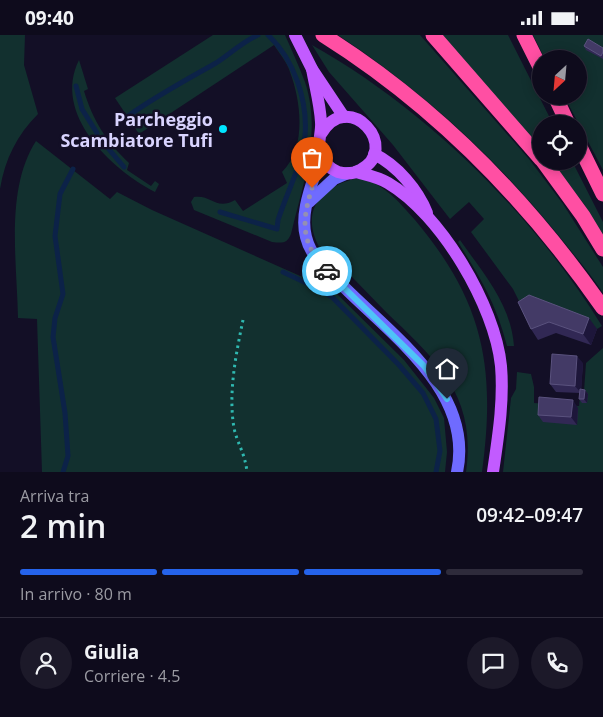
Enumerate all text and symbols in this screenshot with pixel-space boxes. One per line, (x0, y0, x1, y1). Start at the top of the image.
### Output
text: 09:40 (25, 5, 74, 31)
north arrow (532, 50, 588, 105)
map controls (532, 50, 587, 170)
place label: Parcheggio Scambiatore Tufi (60, 107, 213, 152)
button: locate (532, 115, 587, 170)
marker: Parcheggio Scambiatore Tufi (217, 123, 229, 135)
pin (291, 137, 333, 188)
icon: bag (298, 144, 326, 172)
courier (302, 246, 352, 296)
icon: car (313, 257, 341, 285)
pin (426, 348, 468, 399)
icon: home (433, 355, 461, 383)
text: Arriva tra (20, 485, 89, 507)
text: 09:42–09:47 (476, 502, 583, 528)
text: 2 min (20, 504, 106, 547)
text: In arrivo · 80 m (20, 583, 132, 605)
button: person (20, 637, 72, 689)
button: chat (467, 637, 519, 689)
button: phone (531, 637, 583, 689)
text: Giulia (84, 639, 139, 665)
text: Corriere · 4.5 (84, 665, 180, 687)

